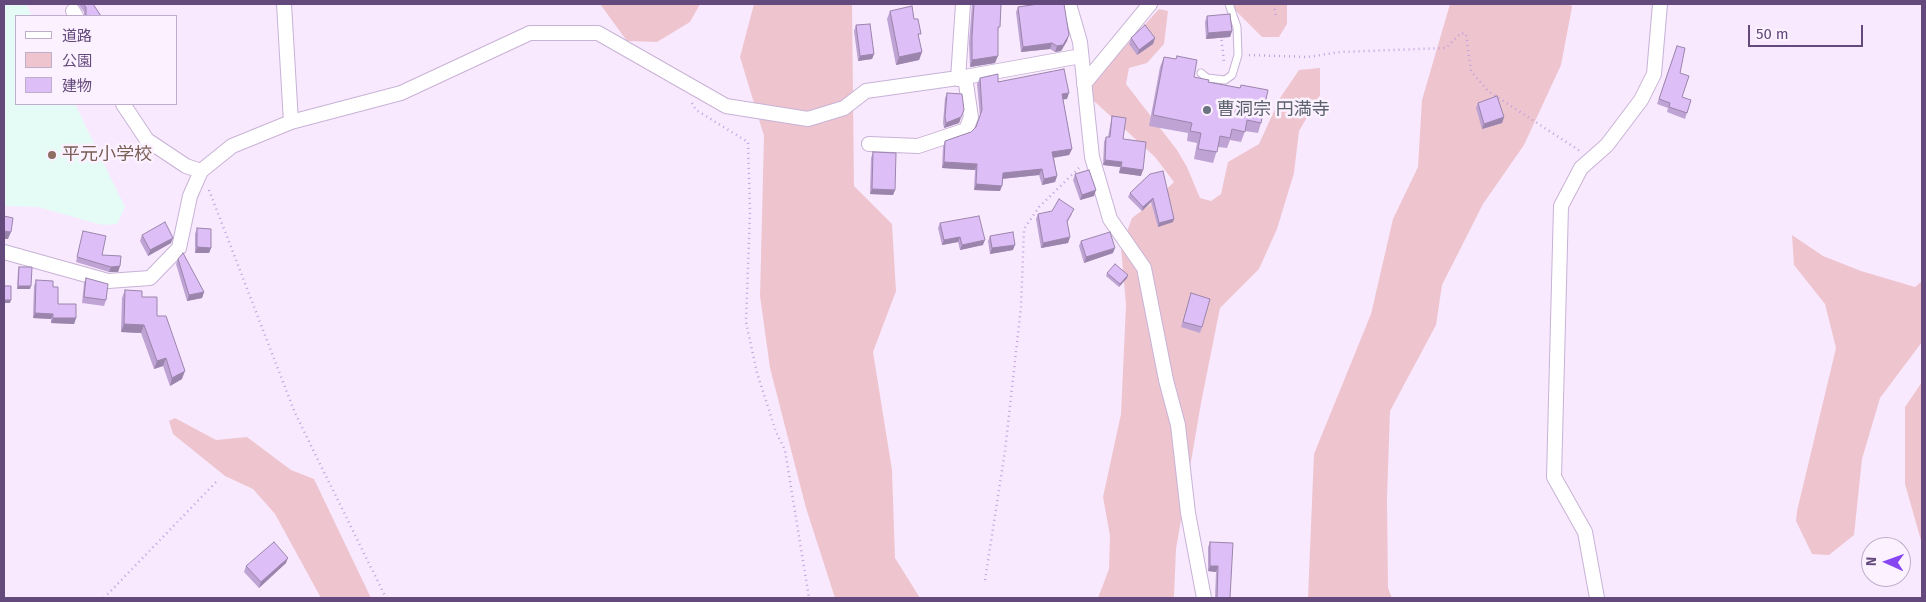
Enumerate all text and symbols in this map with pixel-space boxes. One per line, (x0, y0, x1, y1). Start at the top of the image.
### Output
legend (15, 15, 178, 105)
scale bar (1751, 15, 1866, 47)
text: 50 m (1756, 25, 1789, 43)
text: 道路 (62, 27, 92, 45)
text: 公園 (62, 52, 92, 70)
text: 建物 (62, 77, 92, 95)
place label: 曹洞宗 円満寺 (1217, 99, 1330, 121)
marker: 曹洞宗 円満寺 (1201, 104, 1213, 116)
place label: 平元小学校 (62, 144, 152, 166)
marker: 平元小学校 (46, 149, 58, 161)
north arrow (1861, 537, 1911, 587)
text: N (1863, 557, 1880, 566)

